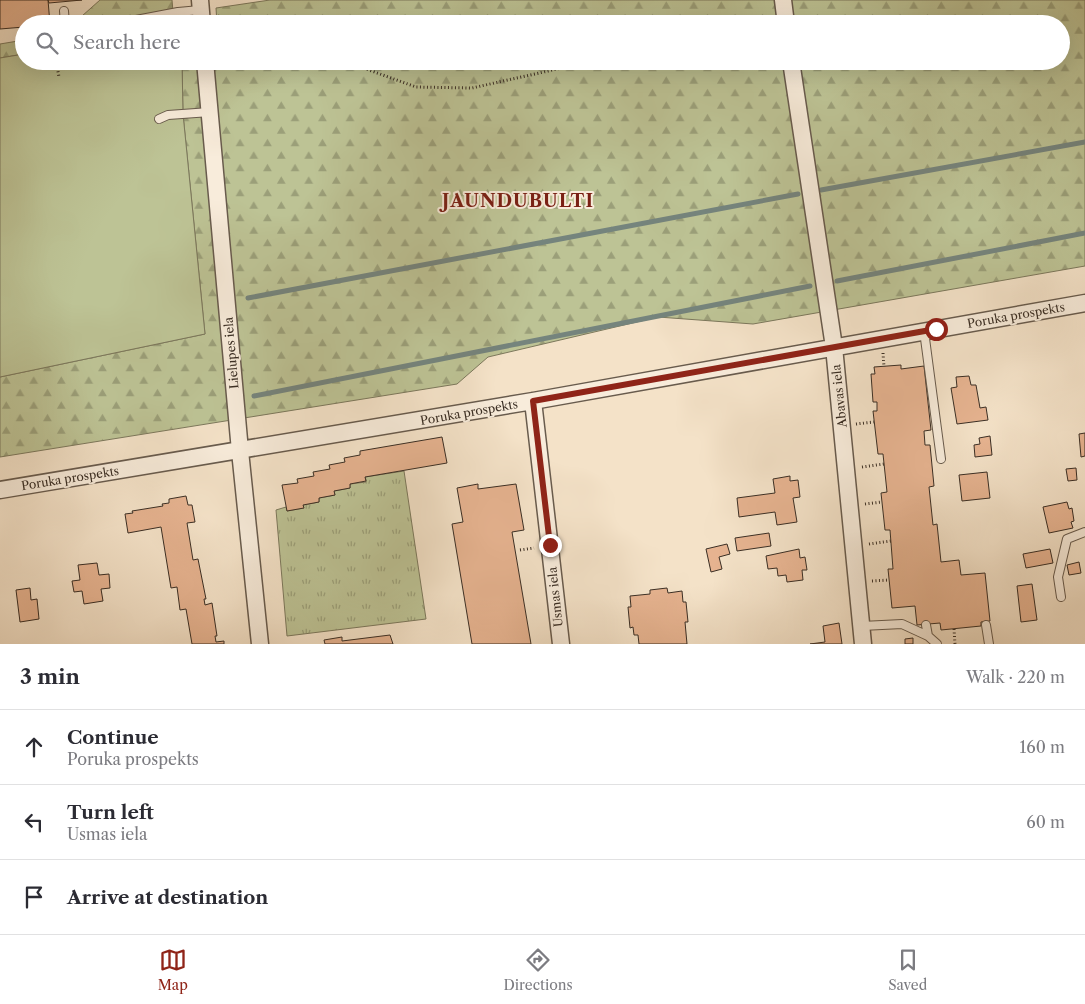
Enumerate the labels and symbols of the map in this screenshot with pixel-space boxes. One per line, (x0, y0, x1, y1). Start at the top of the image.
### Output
district label: JAUNDUBULTI (439, 190, 594, 212)
street label: Poruka prospekts (966, 299, 1066, 331)
street label: Lielupes iela (220, 316, 242, 390)
route start (925, 318, 948, 341)
street label: Abavas iela (828, 363, 850, 429)
street label: Poruka prospekts (419, 396, 519, 428)
street label: Poruka prospekts (20, 463, 120, 493)
route end (539, 534, 562, 557)
street label: Usmas iela (544, 566, 566, 628)

